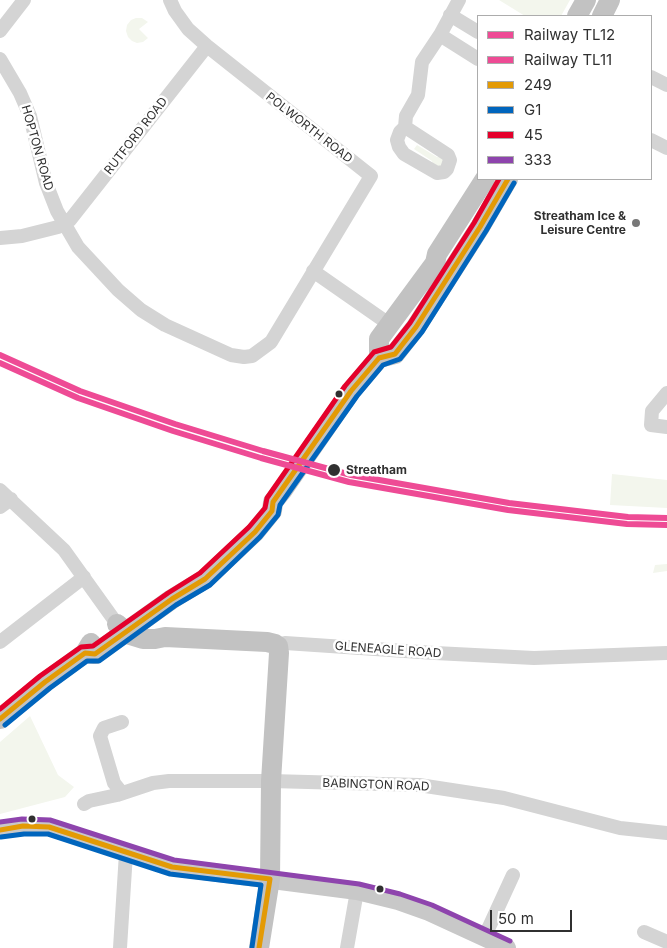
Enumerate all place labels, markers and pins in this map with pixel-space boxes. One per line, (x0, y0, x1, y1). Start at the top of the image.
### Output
place label: Streatham Ice & Leisure Centre (534, 209, 626, 237)
marker: Streatham Ice & Leisure Centre (630, 217, 642, 229)
unlabelled marker (334, 389, 344, 399)
marker: Streatham (326, 462, 342, 478)
place label: Streatham (346, 463, 407, 477)
unlabelled marker (27, 814, 37, 824)
unlabelled marker (375, 884, 385, 894)

